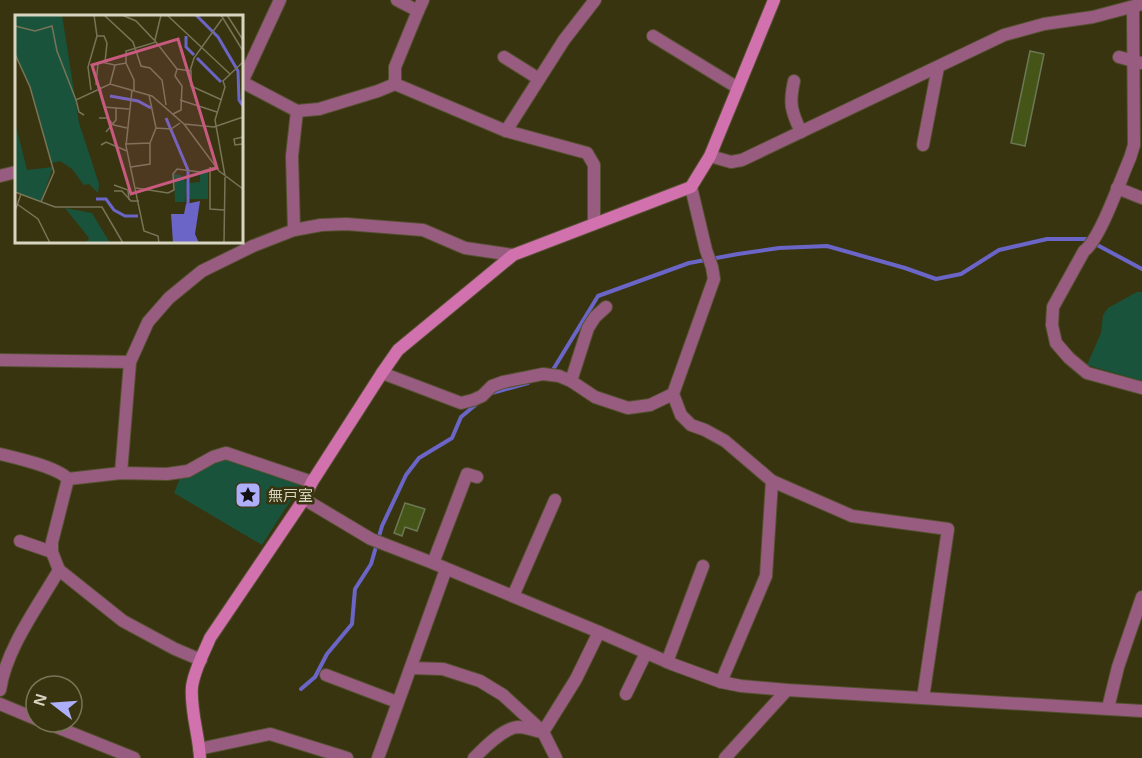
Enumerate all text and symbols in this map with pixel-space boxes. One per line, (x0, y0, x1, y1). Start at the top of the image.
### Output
inset map (15, 15, 243, 243)
place icon: 無戸室 (233, 480, 263, 510)
place label: 無戸室 (268, 487, 313, 504)
north arrow (24, 674, 84, 734)
text: N (30, 692, 50, 708)

